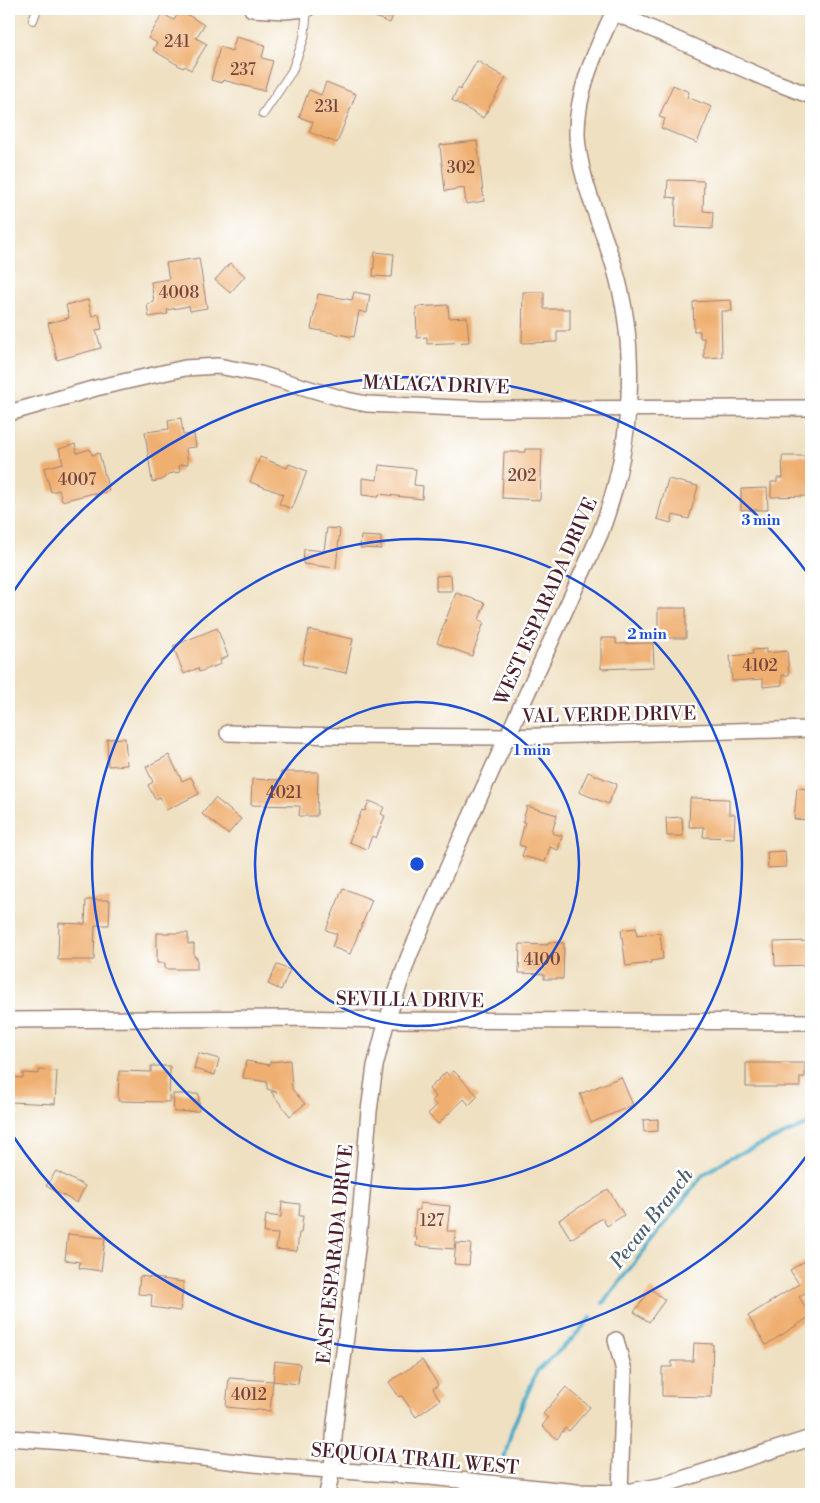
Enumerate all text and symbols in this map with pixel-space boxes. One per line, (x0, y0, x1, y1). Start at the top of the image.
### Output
house number: 241 (164, 32, 190, 52)
house number: 237 (230, 60, 256, 80)
house number: 231 (315, 97, 339, 117)
house number: 302 (447, 158, 475, 178)
house number: 4008 (159, 283, 199, 303)
street label: MALAGA DRIVE (362, 370, 510, 400)
house number: 202 (508, 466, 536, 486)
house number: 4007 (58, 470, 96, 490)
street label: WEST ESPARADA DRIVE (489, 494, 603, 710)
text: 3 min (741, 511, 781, 530)
text: 2 min (627, 625, 667, 644)
house number: 4102 (742, 656, 778, 676)
street label: VAL VERDE DRIVE (521, 701, 696, 729)
text: 1 min (513, 741, 551, 760)
house number: 4021 (266, 783, 302, 803)
centre of rings (408, 855, 426, 873)
house number: 4100 (523, 950, 561, 970)
street label: SEVILLA DRIVE (336, 987, 484, 1013)
street label: EAST ESPARADA DRIVE (312, 1143, 358, 1365)
water label: Pecan Branch (605, 1163, 700, 1275)
house number: 127 (420, 1211, 444, 1231)
house number: 4012 (231, 1385, 267, 1405)
street label: SEQUOIA TRAIL WEST (310, 1438, 520, 1480)

